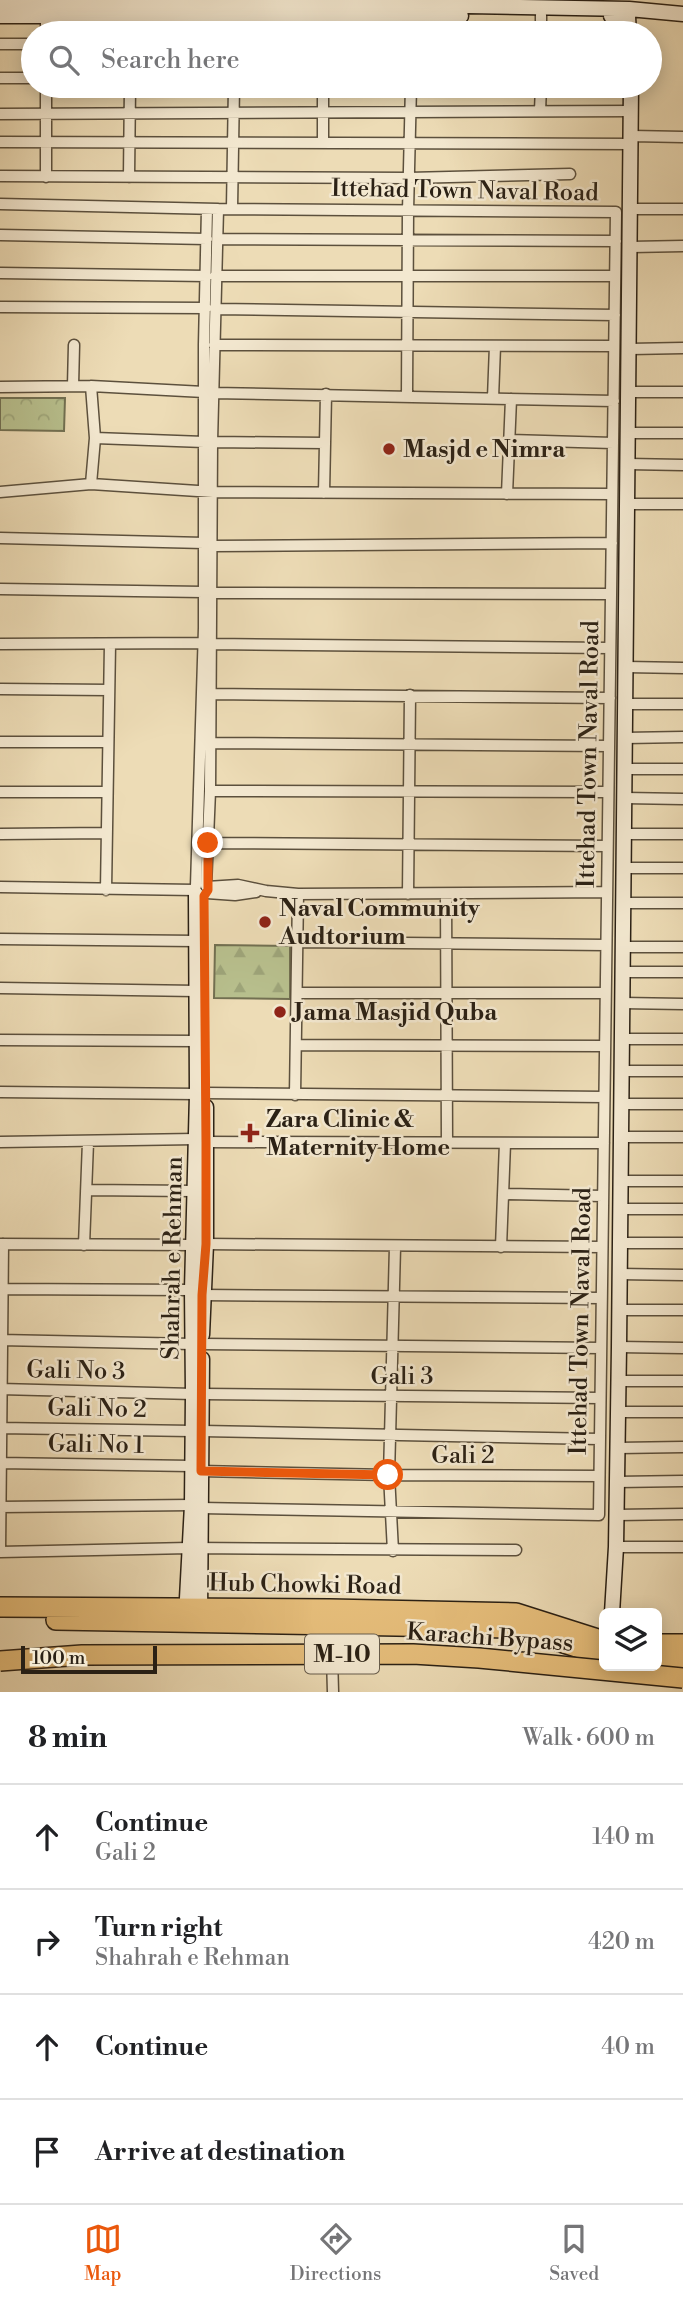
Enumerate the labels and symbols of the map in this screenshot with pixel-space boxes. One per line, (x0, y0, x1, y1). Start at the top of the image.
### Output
street label: Ittehad Town Naval Road (331, 174, 599, 208)
place label: Masjd e Nimra (403, 435, 566, 465)
marker: Masjd e Nimra (381, 441, 397, 457)
street label: Ittehad Town Naval Road (572, 620, 606, 888)
route end (192, 827, 223, 858)
place label: Naval Community Audtorium (278, 894, 481, 952)
marker: Naval Community Audtorium (257, 914, 273, 930)
place label: Jama Masjid Quba (291, 998, 498, 1028)
marker: Jama Masjid Quba (272, 1004, 288, 1020)
place label: Zara Clinic & Maternity Home (266, 1105, 450, 1163)
marker: Zara Clinic & Maternity Home (240, 1123, 260, 1143)
street label: Shahrah e Rehman (156, 1156, 190, 1360)
street label: Ittehad Town Naval Road (564, 1187, 598, 1455)
street label: Gali No 3 (26, 1355, 126, 1387)
street label: Gali 3 (370, 1362, 434, 1392)
street label: Gali No 2 (47, 1393, 147, 1425)
street label: Gali No 1 (48, 1429, 145, 1461)
street label: Gali 2 (431, 1441, 495, 1471)
route start (372, 1459, 403, 1490)
street label: Hub Chowki Road (208, 1568, 402, 1602)
street label: Karachi Bypass (406, 1617, 574, 1659)
road number: M-10 (305, 1634, 379, 1674)
scale bar (21, 1643, 158, 1675)

